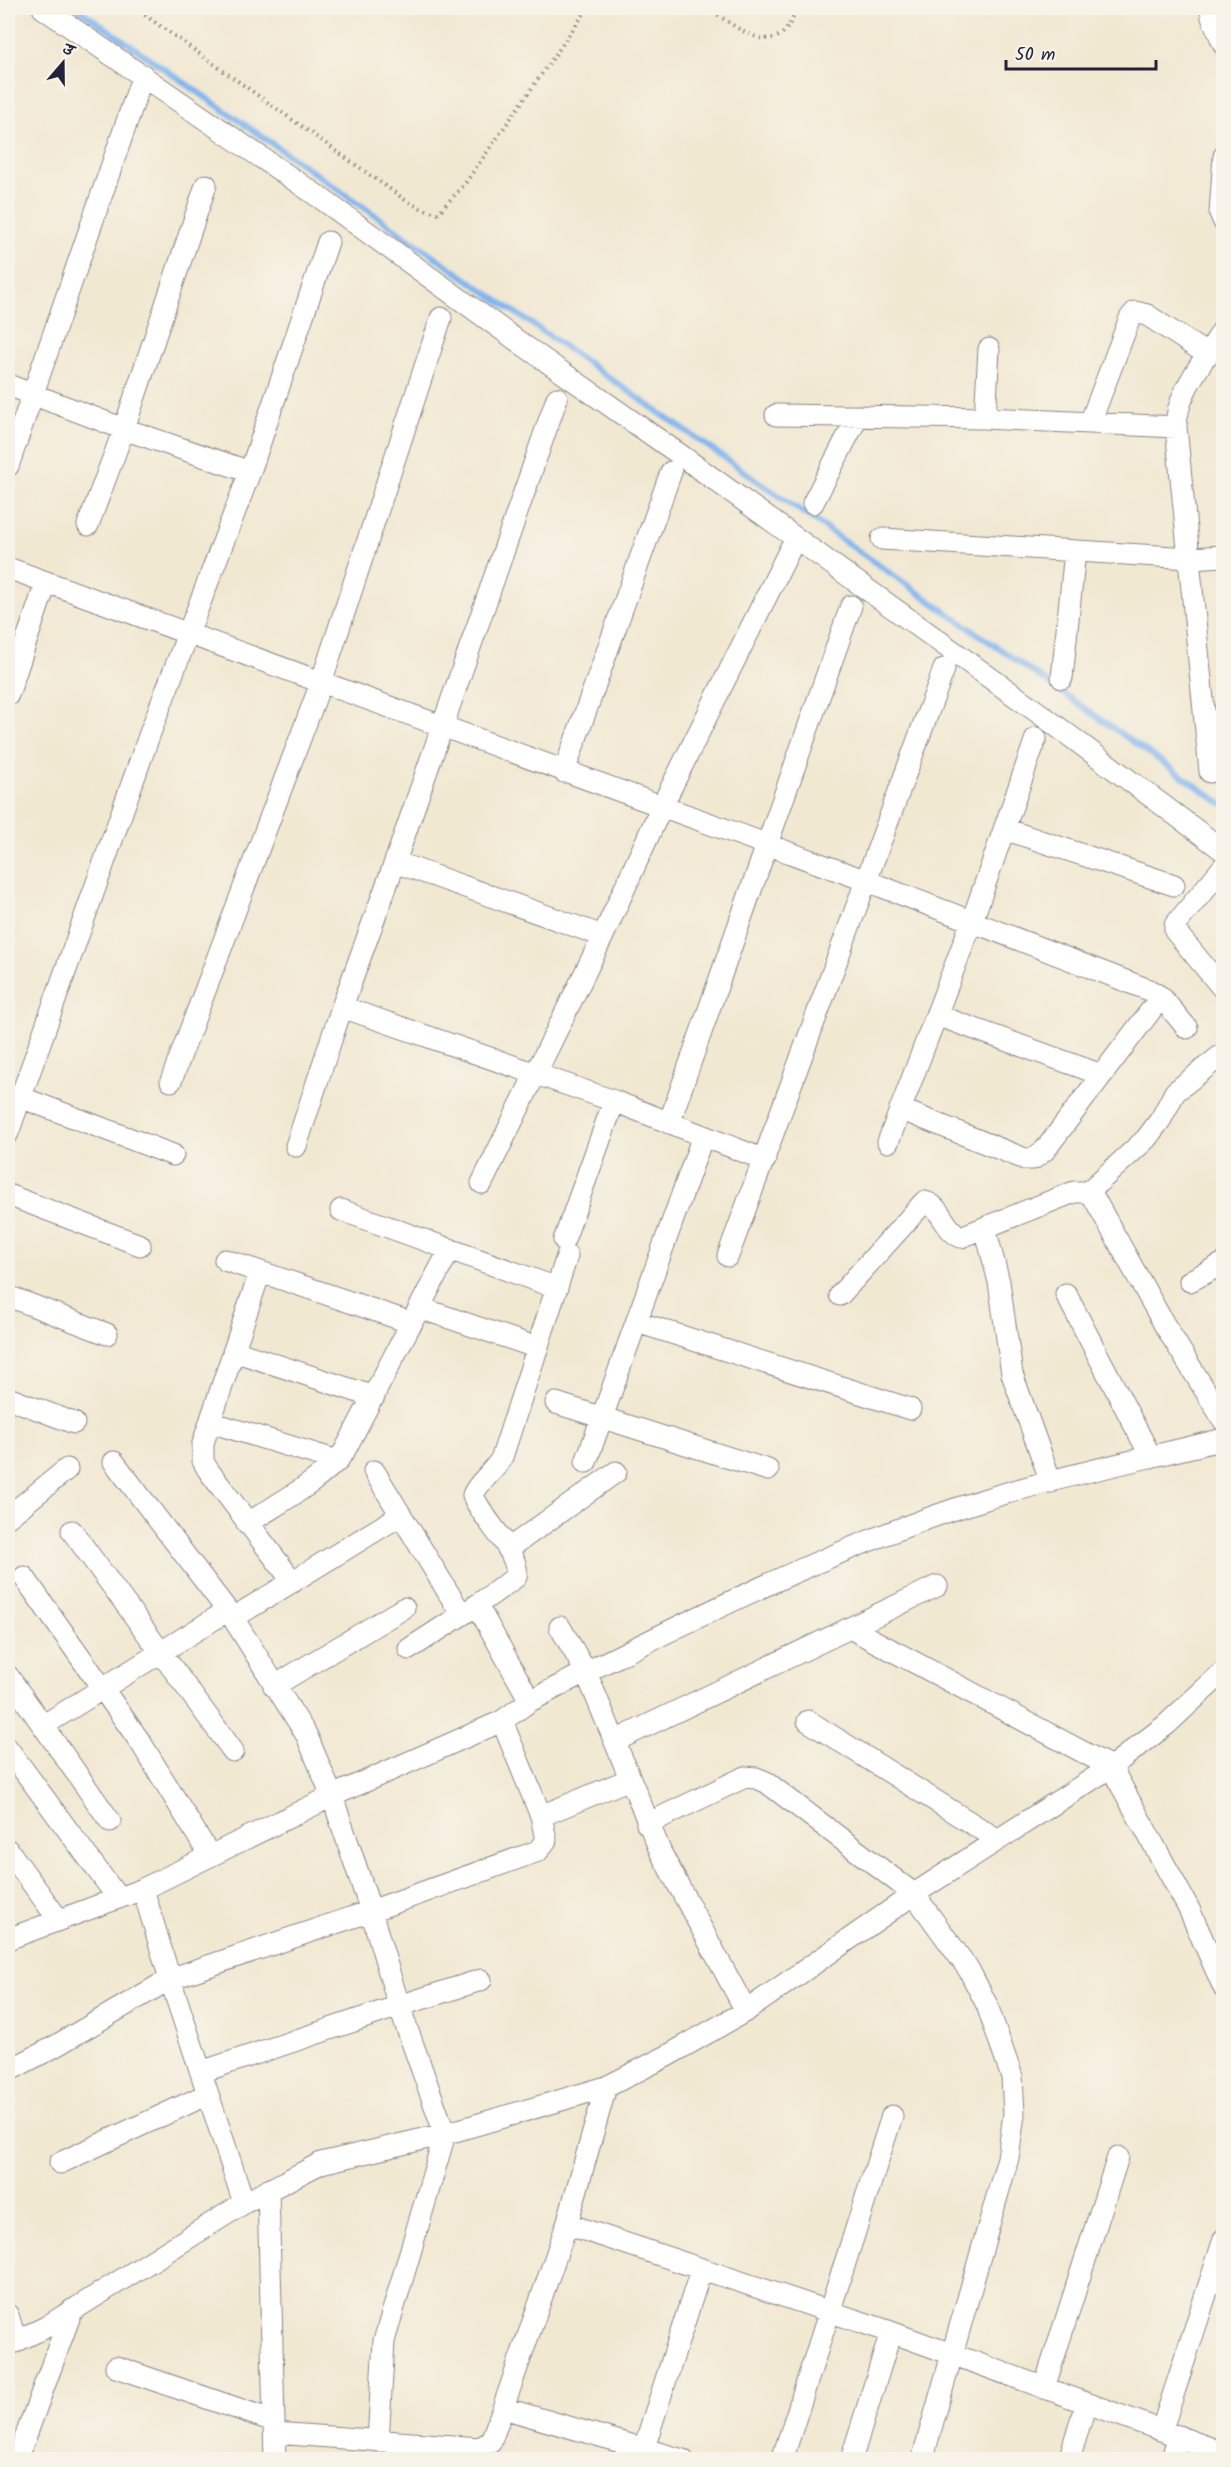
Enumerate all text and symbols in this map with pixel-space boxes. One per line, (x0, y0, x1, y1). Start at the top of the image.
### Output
north arrow (33, 33, 93, 93)
scale bar (1006, 33, 1156, 71)
text: उ (59, 37, 79, 65)
text: 50 m (1015, 41, 1055, 70)

